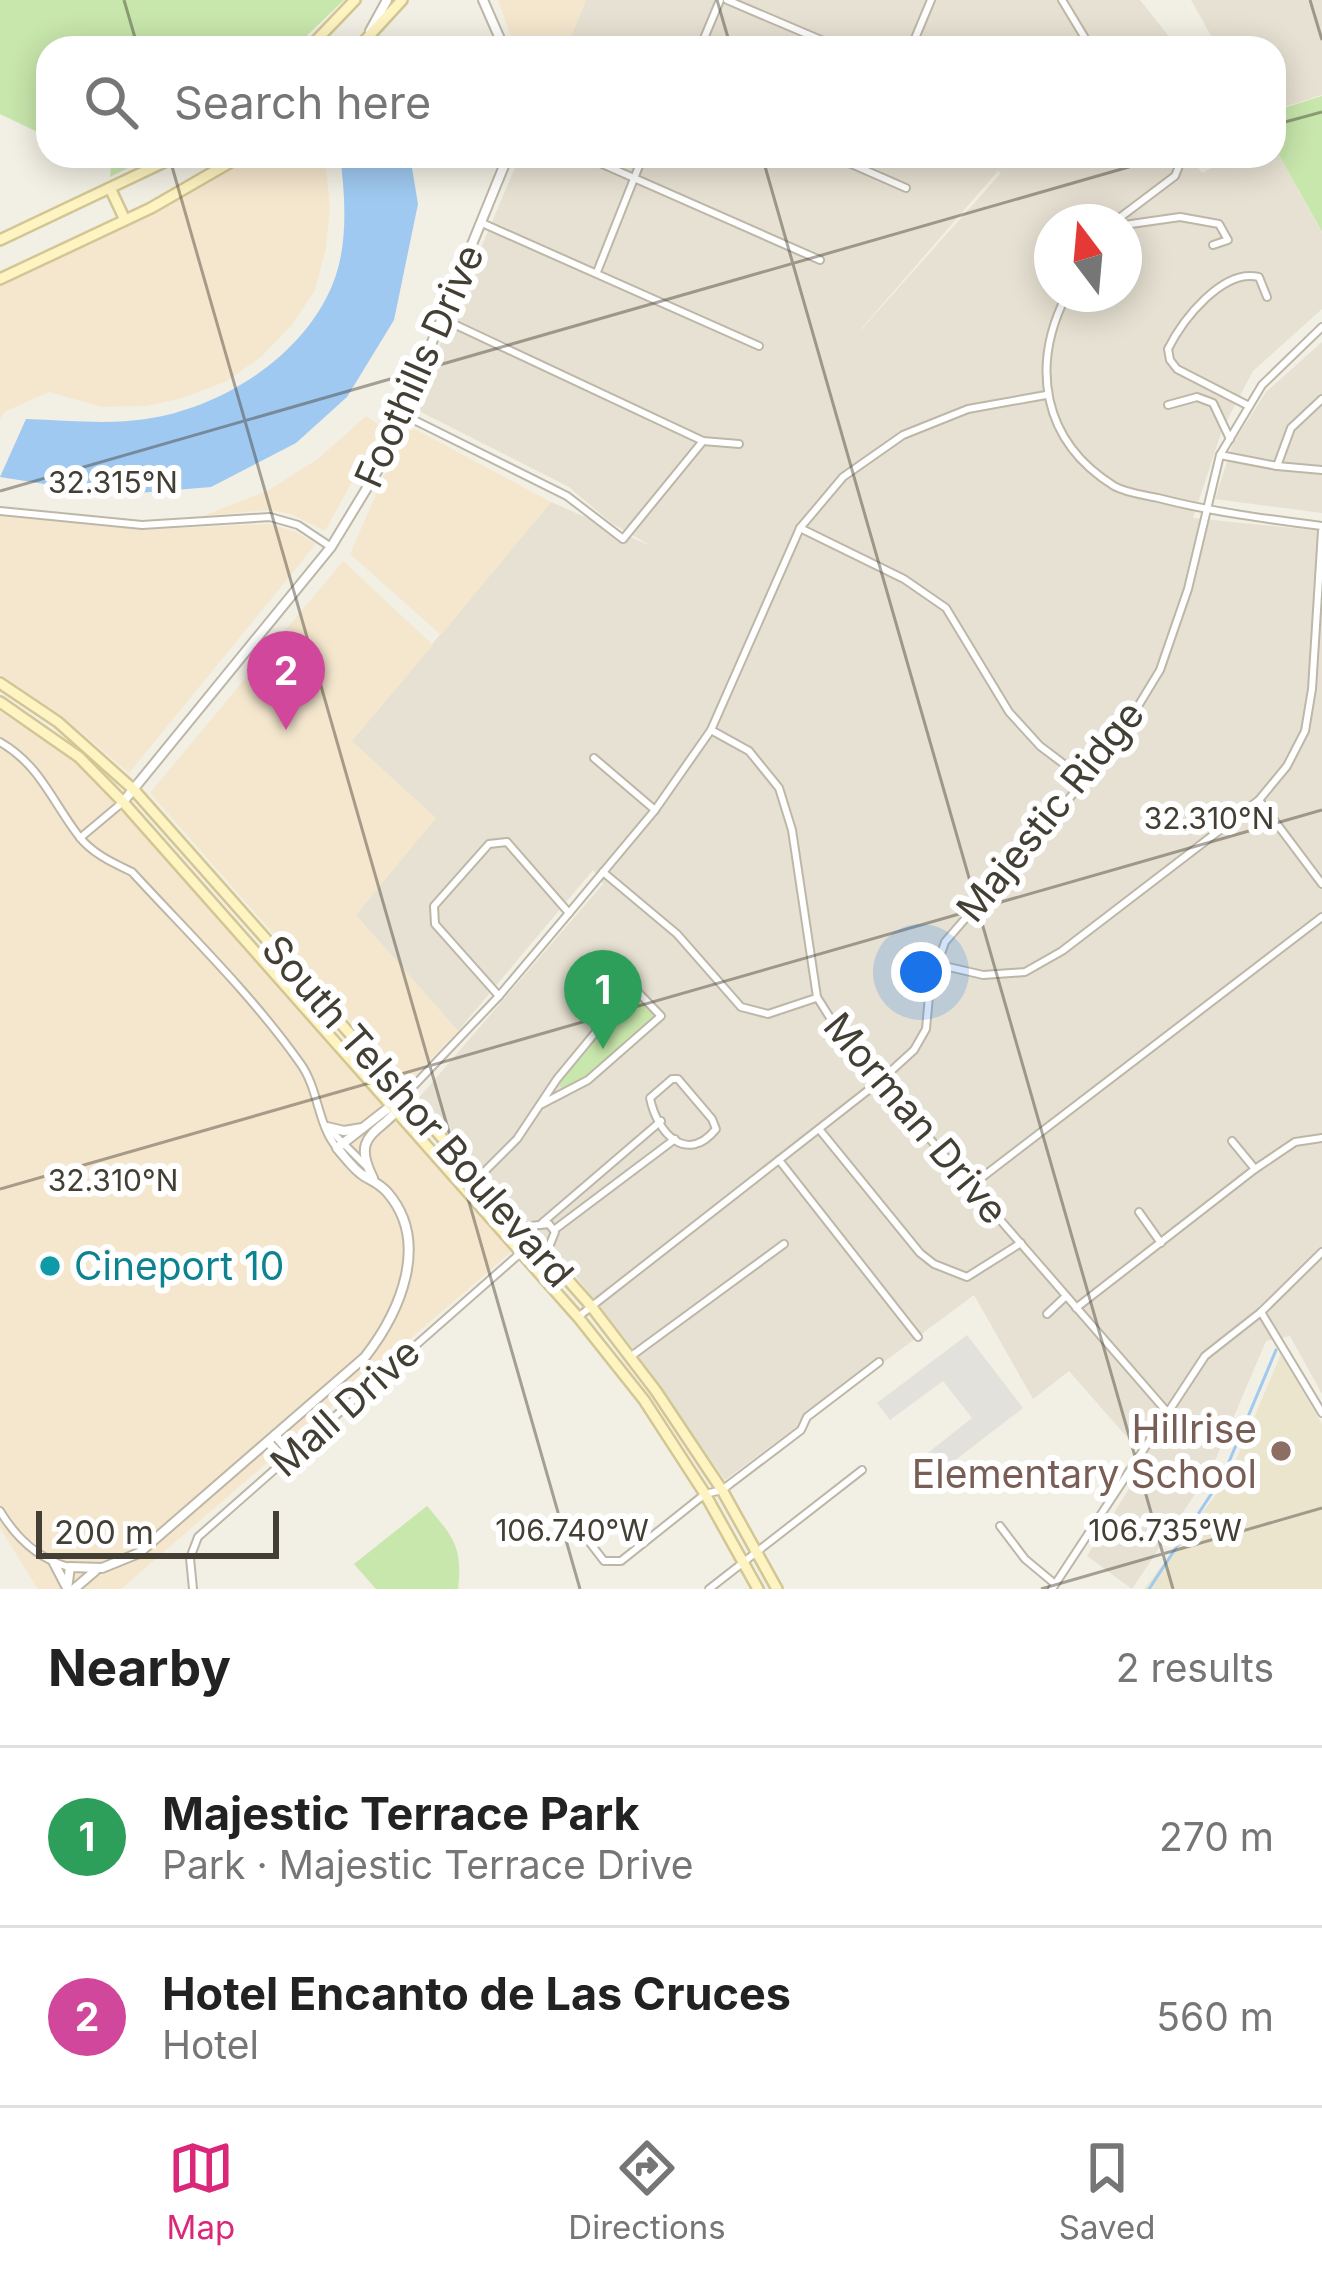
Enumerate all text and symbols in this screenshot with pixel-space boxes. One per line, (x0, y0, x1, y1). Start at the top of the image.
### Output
search box (36, 36, 1286, 168)
icon: search (78, 69, 144, 135)
text: Search here (174, 75, 431, 130)
north arrow (1034, 204, 1142, 312)
street label: Foothills Drive (344, 237, 493, 494)
text: 32.315°N (48, 464, 178, 500)
pin: 2 (247, 631, 325, 730)
street label: Majestic Ridge (946, 691, 1153, 931)
text: 32.310°N (1144, 800, 1274, 836)
street label: South Telshor Boulevard (253, 925, 584, 1296)
your location (891, 942, 951, 1002)
pin: 1 (564, 950, 642, 1049)
street label: Morman Drive (815, 1003, 1018, 1233)
text: 32.310°N (48, 1162, 178, 1198)
place label: Cineport 10 (74, 1242, 284, 1289)
marker: Cineport 10 (37, 1253, 63, 1279)
street label: Mall Drive (261, 1328, 429, 1486)
place label: Hillrise Elementary School (912, 1405, 1257, 1497)
marker: Hillrise Elementary School (1268, 1438, 1294, 1464)
scale bar (36, 1505, 279, 1558)
text: 200 m (54, 1512, 154, 1552)
text: 106.740°W (495, 1512, 649, 1548)
text: 106.735°W (1088, 1512, 1242, 1548)
text: Nearby (48, 1637, 231, 1698)
text: 2 results (1116, 1644, 1274, 1691)
text: Majestic Terrace Park (162, 1786, 640, 1841)
text: 1 (79, 1813, 95, 1860)
text: 270 m (1159, 1813, 1274, 1860)
text: Park · Majestic Terrace Drive (162, 1841, 694, 1888)
text: Hotel Encanto de Las Cruces (162, 1966, 791, 2021)
text: 2 (75, 1993, 99, 2040)
text: 560 m (1156, 1993, 1274, 2040)
text: Hotel (162, 2021, 259, 2068)
tab: Map (167, 2135, 235, 2247)
tab: Directions (568, 2135, 726, 2247)
tab: Saved (1059, 2135, 1155, 2247)

